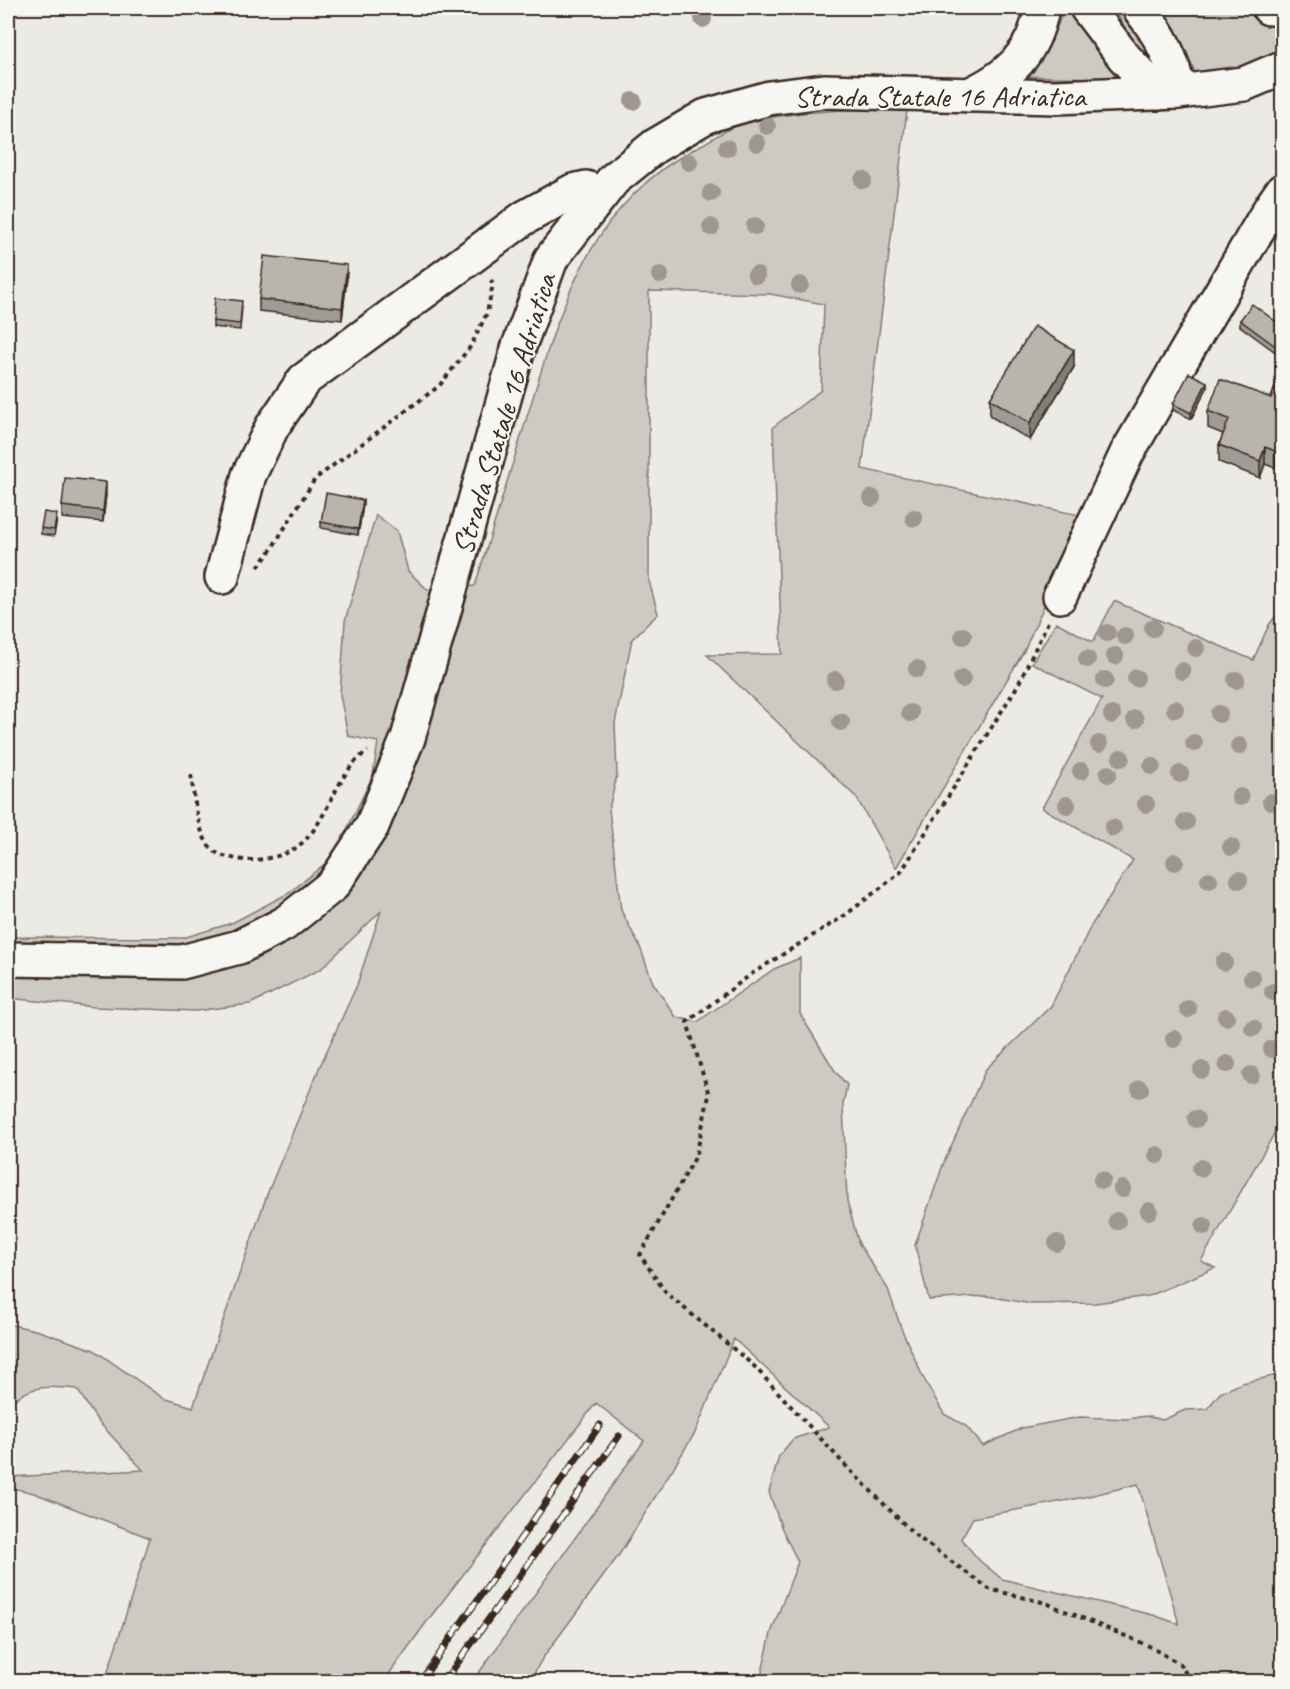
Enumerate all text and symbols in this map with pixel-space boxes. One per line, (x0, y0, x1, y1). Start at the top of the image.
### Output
street label: Strada Statale 16 Adriatica (794, 77, 1088, 115)
street label: Strada Statale 16 Adriatica (443, 267, 565, 559)

